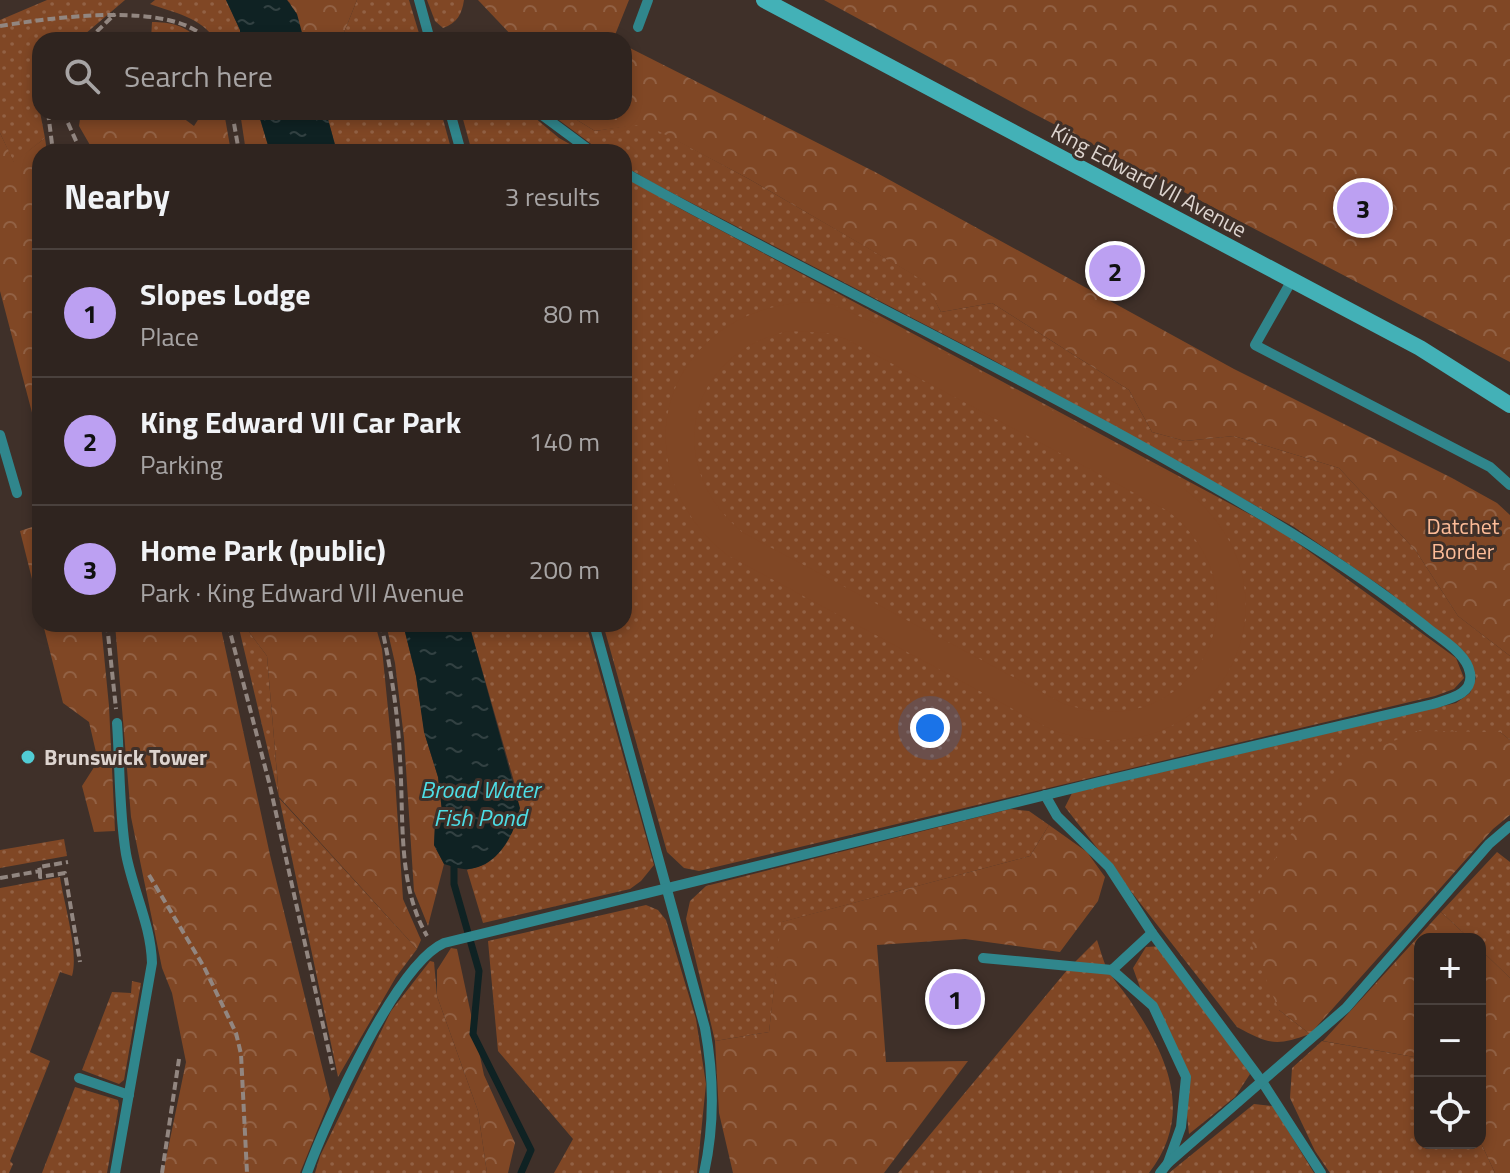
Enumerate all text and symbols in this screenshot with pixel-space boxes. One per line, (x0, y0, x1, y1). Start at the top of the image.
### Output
search box (32, 32, 632, 120)
text: Search here (124, 53, 273, 99)
icon: search (60, 54, 104, 98)
street label: King Edward VII Avenue (1045, 114, 1253, 246)
text: Nearby (64, 170, 170, 222)
text: 3 results (505, 177, 600, 216)
pin: 3 (1337, 178, 1389, 238)
pin: 2 (1089, 241, 1141, 301)
text: Slopes Lodge (140, 271, 311, 317)
text: 1 (83, 294, 97, 333)
text: 80 m (543, 294, 600, 333)
text: Place (140, 317, 199, 356)
text: King Edward VII Car Park (140, 399, 461, 445)
text: 2 (83, 422, 97, 461)
text: 140 m (529, 422, 600, 461)
text: Parking (140, 445, 223, 484)
park label: Datchet Border (1426, 509, 1500, 568)
text: Home Park (public) (140, 527, 386, 573)
text: 3 (83, 550, 97, 589)
text: 200 m (529, 550, 600, 589)
text: Park · King Edward VII Avenue (140, 573, 464, 612)
your location (910, 708, 950, 748)
place label: Brunswick Tower (44, 740, 207, 774)
marker: Brunswick Tower (19, 748, 37, 766)
water label: Broad Water Fish Pond (420, 771, 543, 835)
map controls (1414, 933, 1486, 1149)
button: + (1414, 933, 1486, 1005)
pin: 1 (929, 969, 981, 1029)
button: − (1414, 1005, 1486, 1077)
button: locate (1414, 1077, 1486, 1149)

